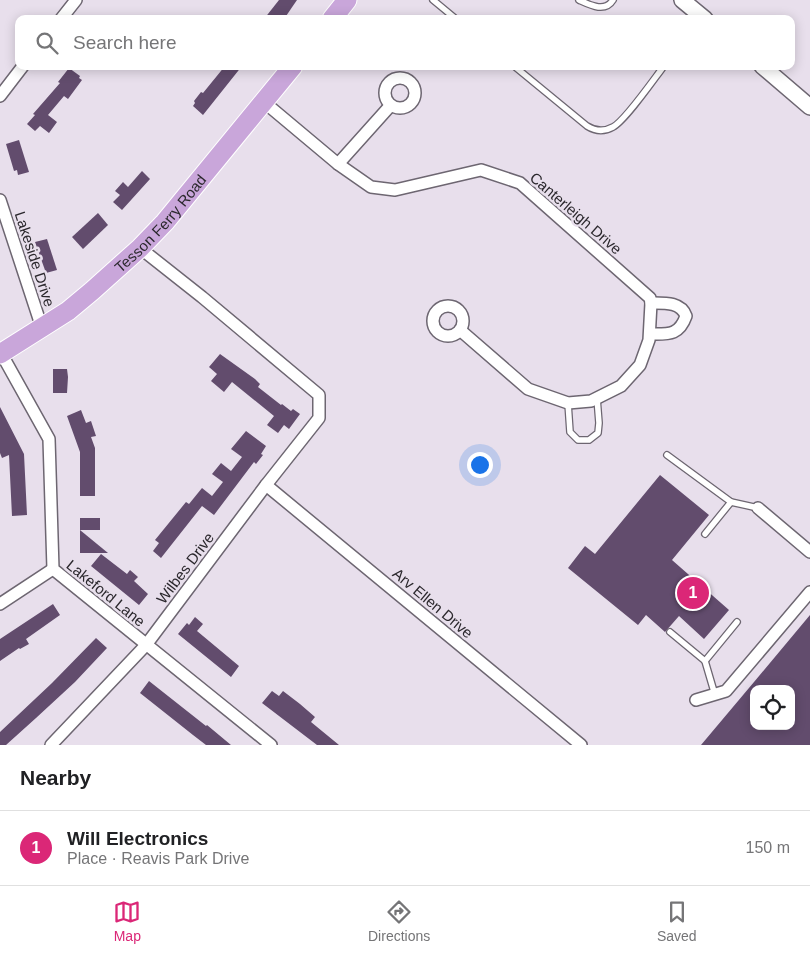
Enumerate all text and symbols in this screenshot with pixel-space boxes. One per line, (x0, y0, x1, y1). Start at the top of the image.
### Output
search box (15, 15, 795, 70)
icon: search (33, 29, 61, 57)
text: Search here (73, 32, 177, 53)
street label: Canterleigh Drive (527, 169, 625, 257)
street label: Tesson Ferry Road (111, 171, 209, 275)
street label: Lakeside Drive (12, 209, 58, 309)
your location (467, 452, 493, 478)
street label: Wilbes Drive (153, 529, 217, 607)
street label: Lakeford Lane (63, 556, 149, 630)
street label: Arv Ellen Drive (390, 565, 476, 641)
pin: 1 (677, 574, 709, 612)
map controls (750, 685, 795, 730)
button: locate (750, 685, 795, 730)
text: Nearby (20, 766, 91, 789)
text: Will Electronics (67, 828, 208, 849)
text: 1 (32, 839, 40, 856)
text: 150 m (746, 839, 790, 856)
text: Place · Reavis Park Drive (67, 850, 249, 867)
tab: Map (113, 898, 141, 944)
tab: Directions (368, 898, 430, 944)
tab: Saved (657, 898, 697, 944)

